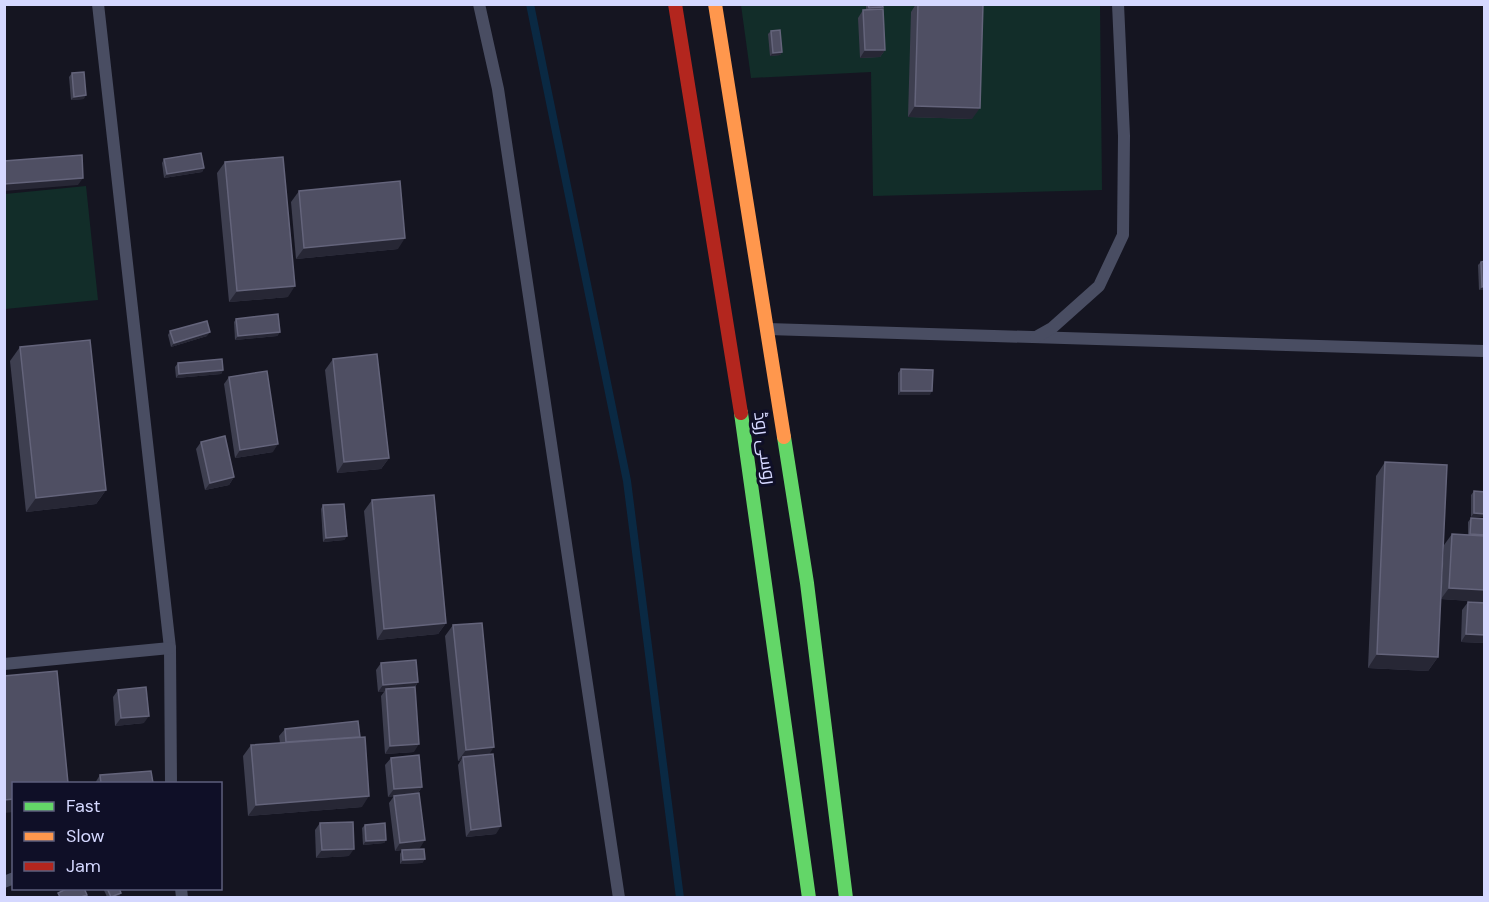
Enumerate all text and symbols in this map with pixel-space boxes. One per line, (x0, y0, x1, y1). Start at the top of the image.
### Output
street label: روسی روڈ (748, 410, 782, 486)
legend (12, 782, 222, 890)
text: Fast (66, 794, 101, 818)
text: Slow (66, 824, 105, 848)
text: Jam (66, 854, 101, 878)

